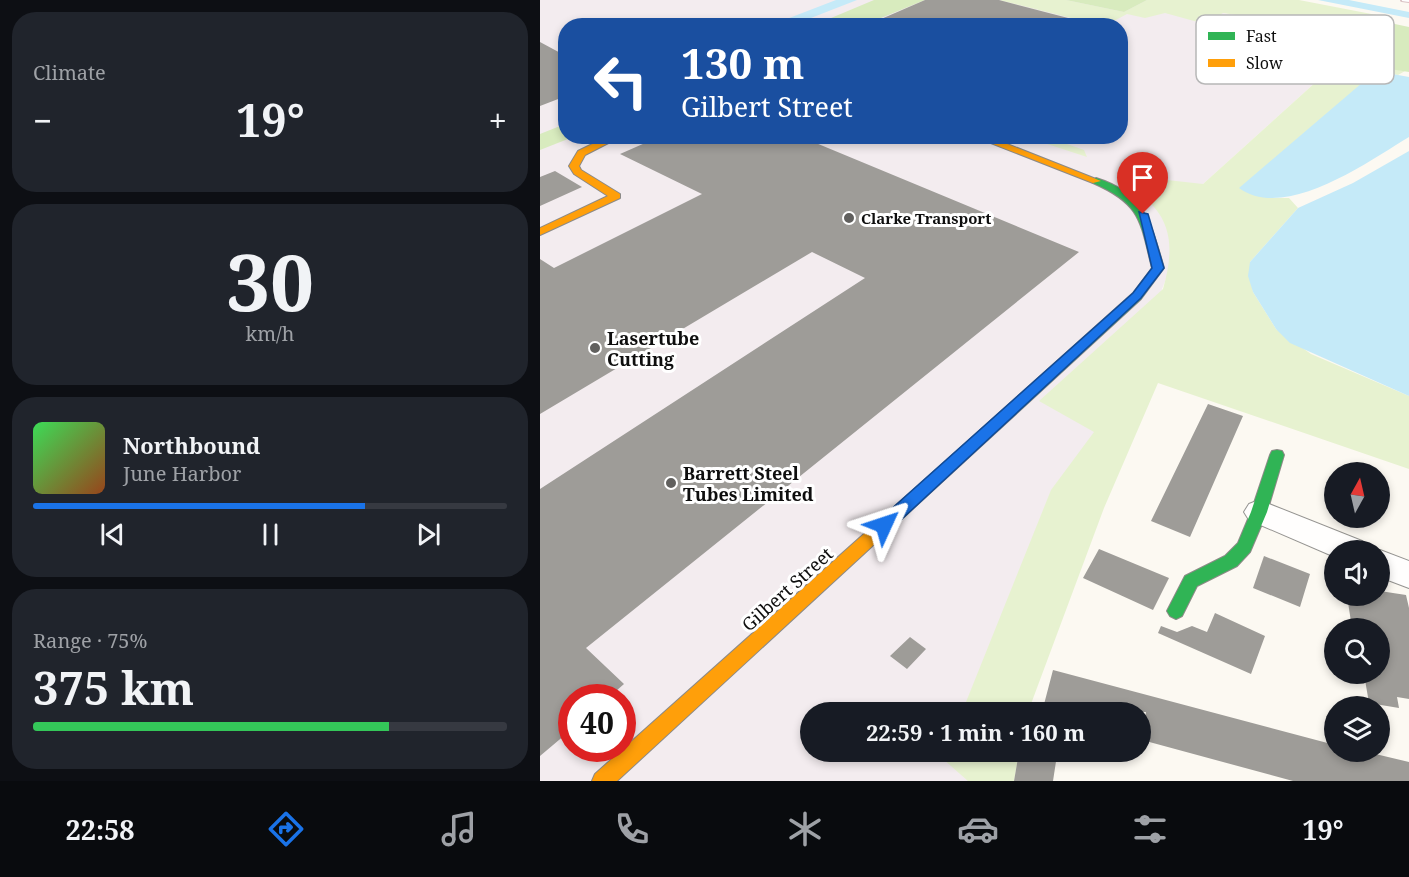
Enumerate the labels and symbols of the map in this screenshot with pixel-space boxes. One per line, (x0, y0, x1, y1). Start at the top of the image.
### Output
legend (1196, 15, 1394, 84)
text: Fast (1246, 25, 1277, 47)
text: Slow (1246, 52, 1283, 74)
pin (1117, 152, 1168, 214)
place label: Clarke Transport (861, 208, 991, 228)
marker: Clarke Transport (842, 211, 856, 225)
place label: Lasertube Cutting (607, 326, 699, 371)
marker: Lasertube Cutting (588, 341, 602, 355)
place label: Barrett Steel Tubes Limited (683, 461, 814, 506)
north arrow (1324, 462, 1390, 528)
marker: Barrett Steel Tubes Limited (664, 476, 678, 490)
position arrow (852, 493, 916, 557)
street label: Gilbert Street (736, 542, 838, 636)
speed limit sign: 40 (558, 684, 636, 762)

